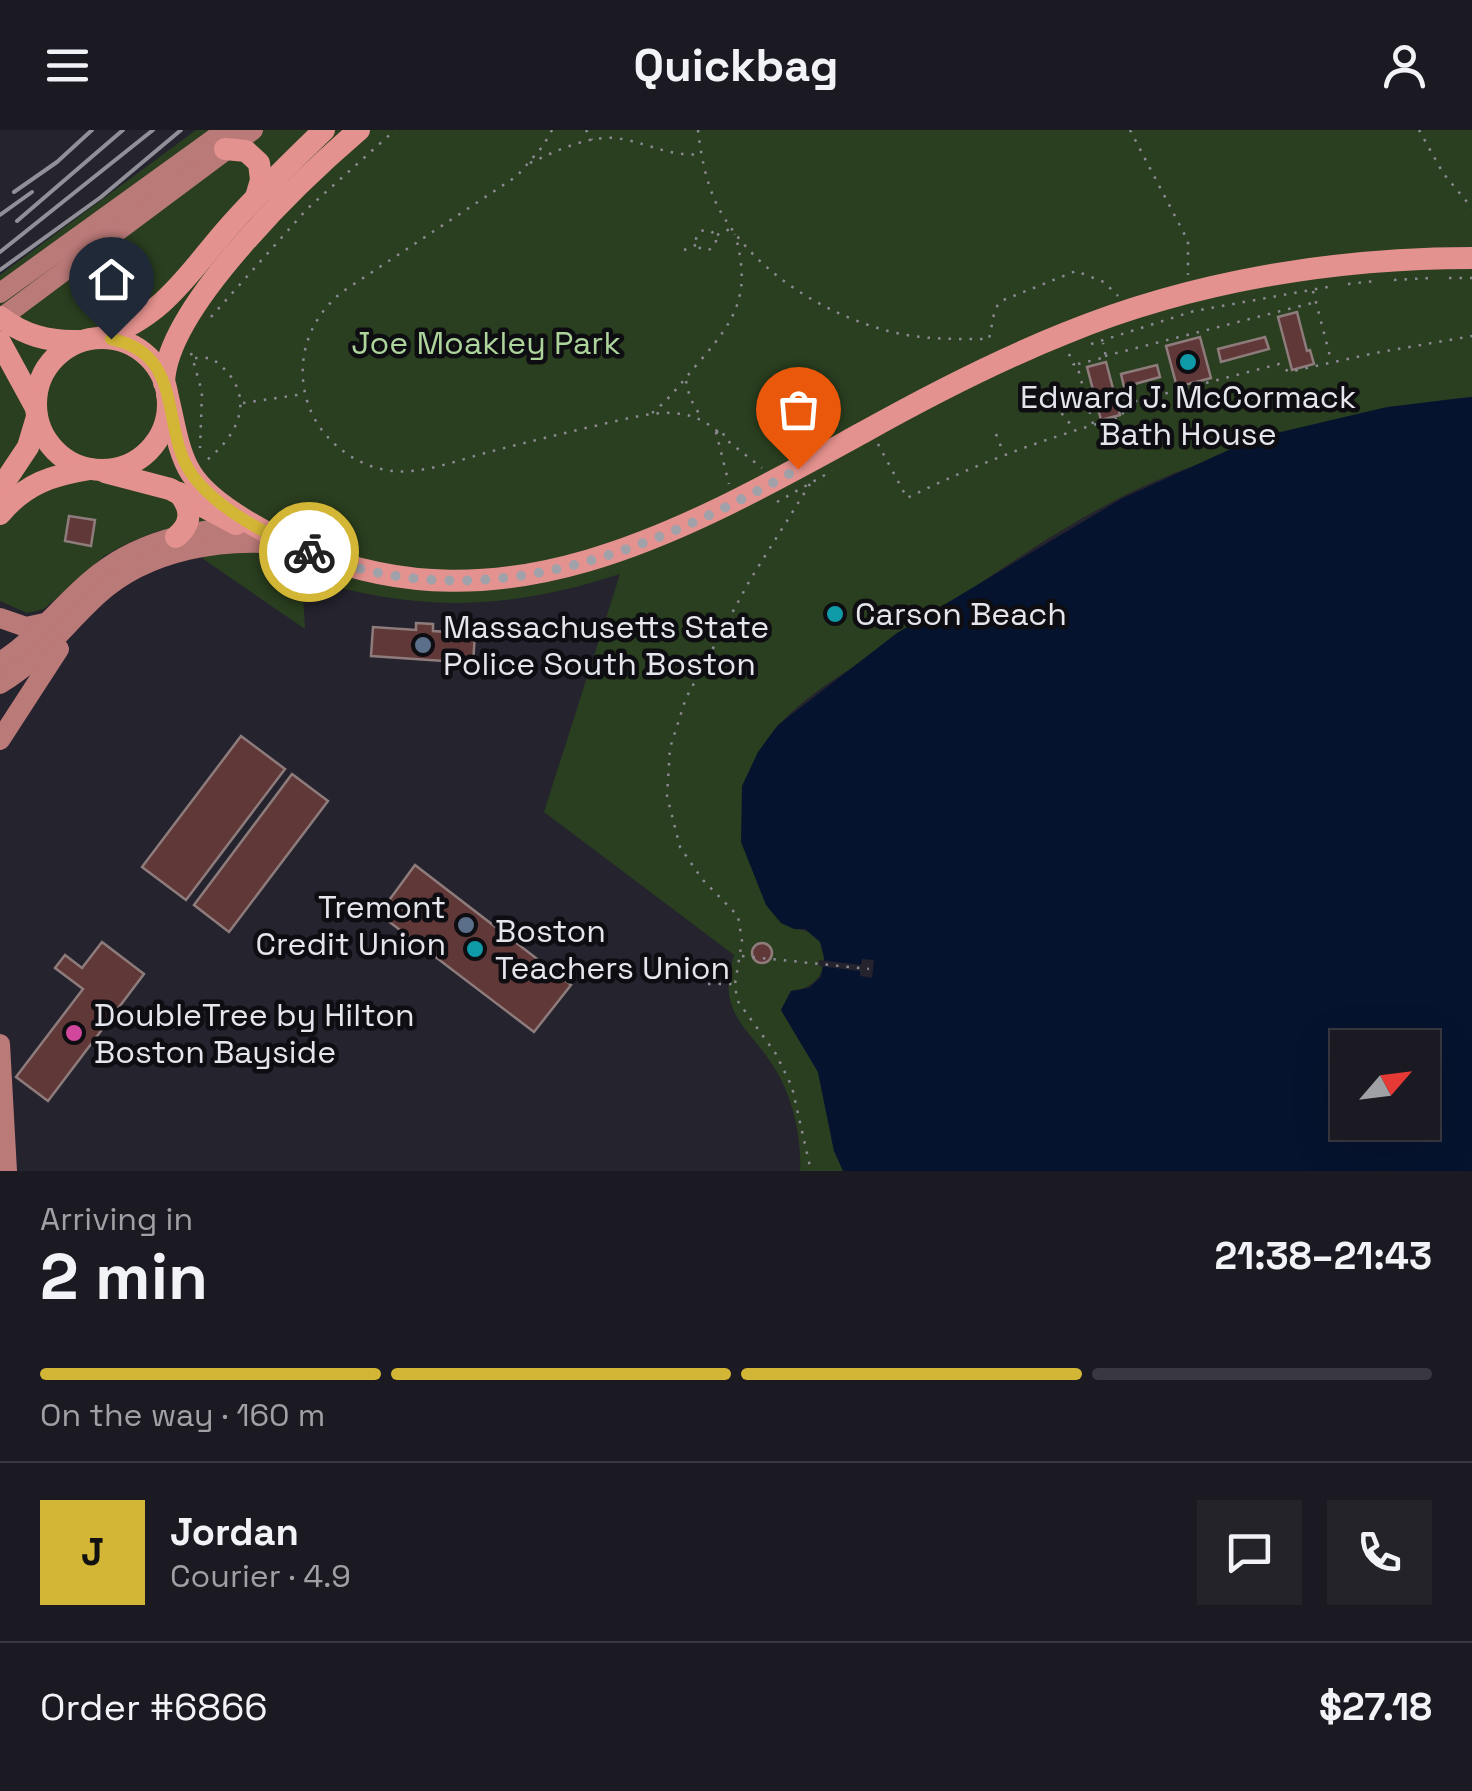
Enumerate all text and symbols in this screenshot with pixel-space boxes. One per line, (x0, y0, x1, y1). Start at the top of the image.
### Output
text: Quickbag (634, 37, 838, 94)
icon: menu (40, 38, 95, 93)
icon: person (1377, 38, 1432, 93)
pin (69, 237, 154, 340)
icon: home (84, 252, 139, 307)
park label: Joe Moakley Park (351, 323, 621, 363)
marker: Edward J. McCormack Bath House (1177, 351, 1199, 373)
pin (756, 367, 841, 470)
place label: Edward J. McCormack Bath House (1020, 377, 1356, 454)
icon: bag (771, 382, 826, 437)
courier (259, 502, 359, 602)
icon: bike (282, 525, 337, 580)
place label: Carson Beach (855, 594, 1067, 634)
marker: Carson Beach (824, 603, 846, 625)
place label: Massachusetts State Police South Boston (443, 607, 769, 684)
marker: Massachusetts State Police South Boston (412, 634, 434, 656)
place label: Tremont Credit Union (255, 887, 446, 964)
place label: Boston Teachers Union (495, 911, 730, 988)
marker: Tremont Credit Union (455, 914, 477, 936)
marker: Boston Teachers Union (464, 938, 486, 960)
place label: DoubleTree by Hilton Boston Bayside (94, 995, 415, 1072)
marker: DoubleTree by Hilton Boston Bayside (63, 1022, 85, 1044)
north arrow (1330, 1030, 1440, 1140)
map controls (1330, 1030, 1440, 1140)
text: Arriving in (40, 1199, 193, 1239)
text: 21:38–21:43 (1214, 1232, 1432, 1280)
text: 2 min (40, 1235, 208, 1318)
text: On the way · 160 m (40, 1395, 325, 1435)
button: chat (1197, 1500, 1302, 1605)
button: phone (1327, 1500, 1432, 1605)
text: Jordan (170, 1508, 299, 1556)
text: J (81, 1528, 104, 1576)
text: Courier · 4.9 (170, 1556, 351, 1596)
text: Order #6866 (40, 1683, 267, 1731)
text: $27.18 (1319, 1683, 1432, 1731)

